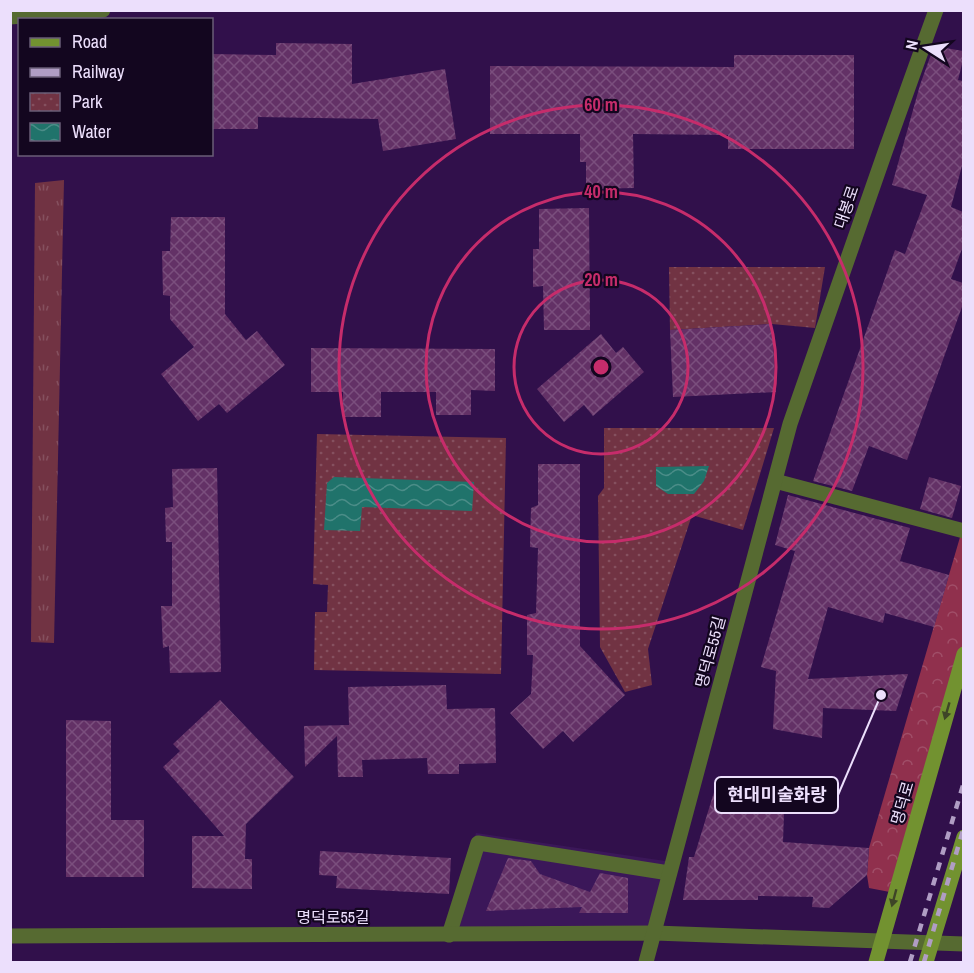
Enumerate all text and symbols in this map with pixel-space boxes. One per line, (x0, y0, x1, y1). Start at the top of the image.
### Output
legend (18, 18, 213, 156)
north arrow (896, 18, 956, 78)
text: Road (72, 29, 107, 54)
text: N (900, 38, 923, 52)
text: Railway (72, 59, 125, 84)
text: Park (72, 89, 103, 114)
text: 60 m (584, 92, 618, 117)
text: Water (72, 119, 111, 144)
text: 40 m (584, 179, 618, 204)
street label: 대봉로 (828, 182, 864, 231)
text: 20 m (584, 267, 618, 292)
centre of rings (591, 357, 611, 377)
street label: 명덕로55길 (690, 614, 730, 690)
one-way arrow (942, 702, 951, 720)
callout: 현대미술화랑 (715, 777, 838, 813)
street label: 명덕로 (885, 778, 919, 827)
text: 현대미술화랑 (727, 782, 827, 807)
one-way arrow (889, 889, 898, 907)
street label: 명덕로55길 (296, 906, 370, 928)

